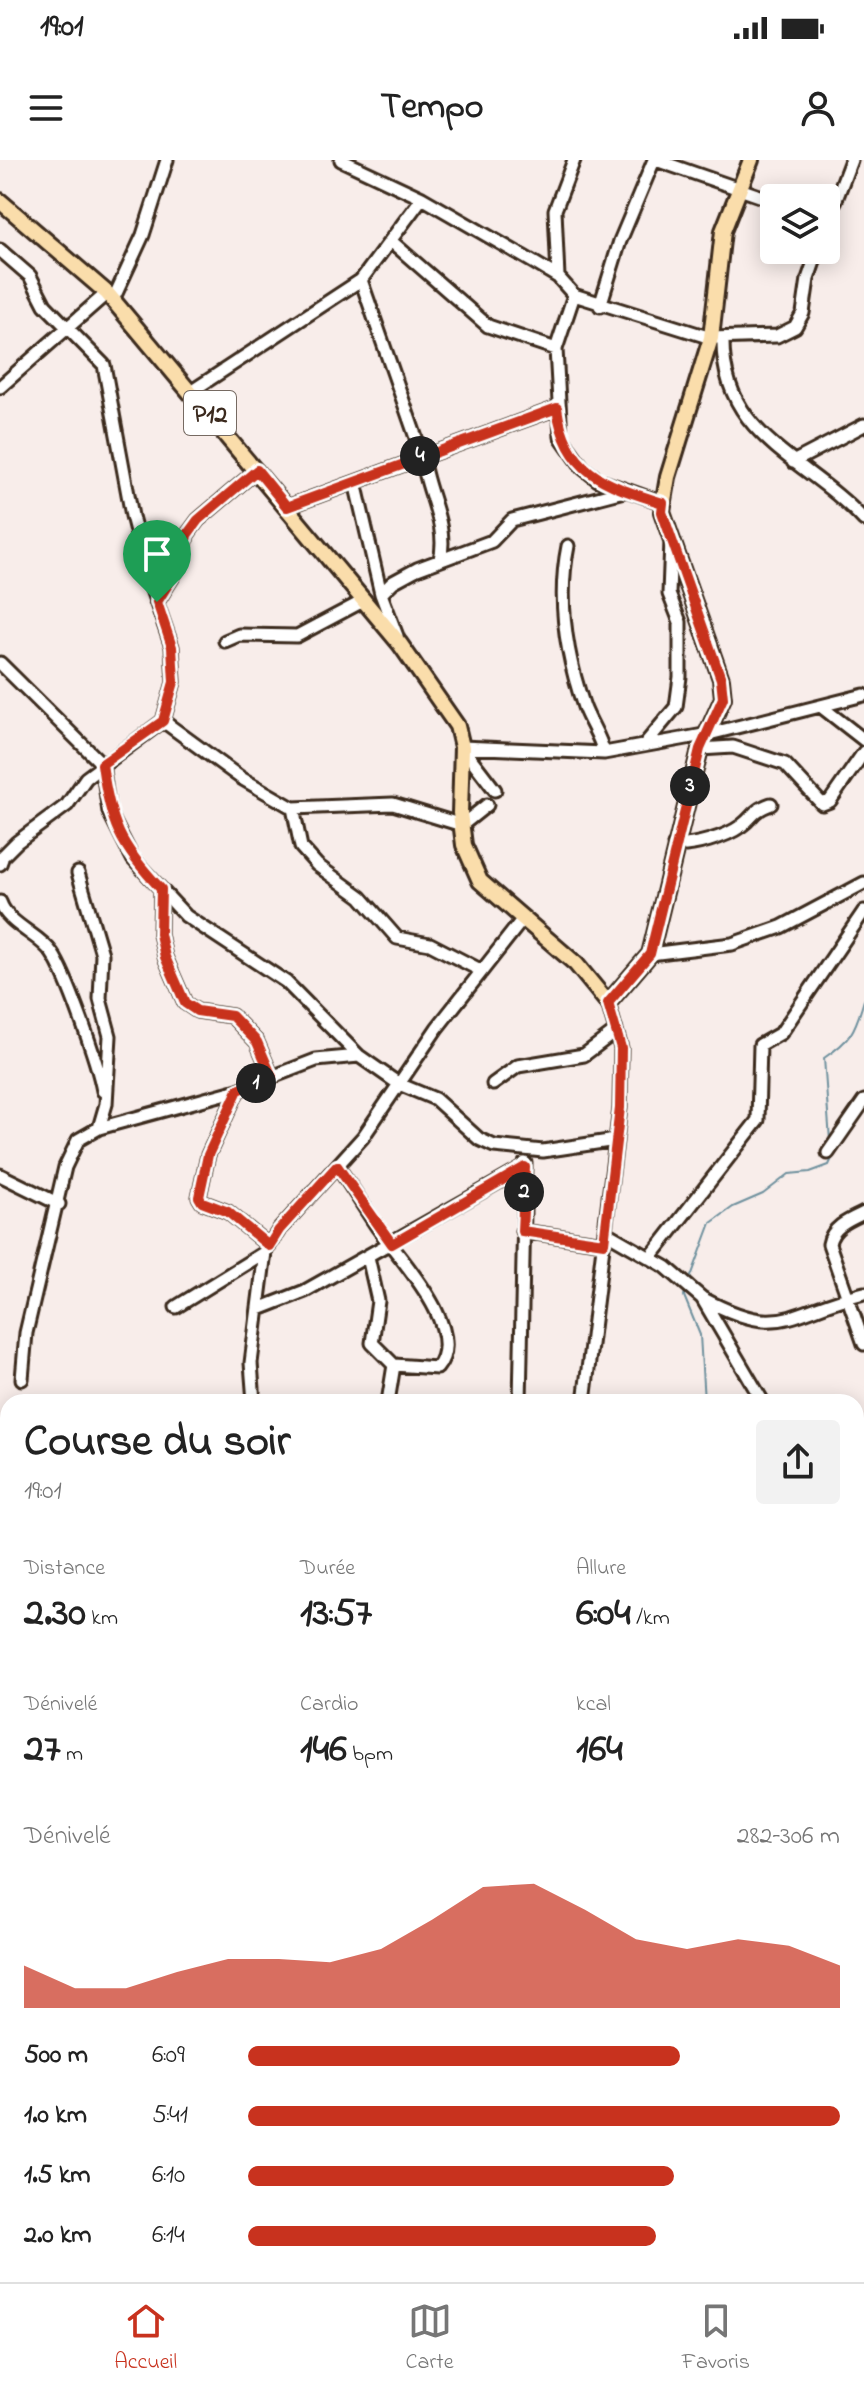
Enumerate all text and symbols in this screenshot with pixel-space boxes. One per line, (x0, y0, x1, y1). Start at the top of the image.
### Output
text: 19:01 (40, 6, 84, 50)
text: Tempo (381, 82, 484, 135)
icon: menu (24, 86, 68, 130)
icon: person (796, 86, 840, 130)
map controls (760, 184, 840, 264)
button: layers (760, 184, 840, 264)
road number: P12 (184, 391, 236, 435)
pin: 4 (400, 436, 440, 476)
text: 4 (415, 440, 425, 472)
pin (123, 520, 191, 602)
icon: arrive (135, 532, 179, 576)
pin: 3 (670, 766, 710, 806)
text: 3 (685, 770, 695, 802)
pin: 1 (236, 1063, 276, 1103)
text: 1 (253, 1067, 260, 1099)
pin: 2 (504, 1172, 544, 1212)
text: 2 (519, 1176, 529, 1208)
text: Course du soir (24, 1411, 290, 1475)
button: share (756, 1420, 840, 1504)
text: 19:01 (24, 1473, 62, 1511)
text: Distance (24, 1553, 105, 1585)
text: Durée (300, 1553, 355, 1585)
text: Allure (576, 1553, 626, 1585)
text: 2.30 (24, 1585, 86, 1644)
text: 13:57 (300, 1585, 372, 1644)
text: 6:04 (576, 1585, 631, 1644)
text: km (86, 1603, 118, 1635)
text: /km (631, 1603, 670, 1635)
text: Dénivelé (24, 1689, 97, 1721)
text: Cardio (300, 1689, 359, 1721)
text: kcal (576, 1689, 611, 1721)
text: 27 (24, 1721, 60, 1780)
text: 146 (300, 1721, 347, 1780)
text: 164 (576, 1721, 623, 1780)
text: m (60, 1739, 83, 1771)
text: bpm (347, 1739, 393, 1771)
text: Dénivelé (24, 1818, 111, 1856)
text: 282–306 m (737, 1818, 840, 1856)
text: 500 m (24, 2037, 88, 2075)
text: 6:09 (152, 2037, 185, 2075)
text: 1.0 km (24, 2097, 87, 2135)
text: 5:41 (152, 2097, 188, 2135)
text: 1.5 km (24, 2157, 91, 2195)
text: 6:10 (152, 2157, 185, 2195)
text: 2.0 km (24, 2217, 92, 2255)
text: 6:14 (152, 2217, 185, 2255)
tab: Accueil (114, 2299, 177, 2379)
tab: Carte (406, 2299, 454, 2379)
tab: Favoris (682, 2299, 750, 2379)

